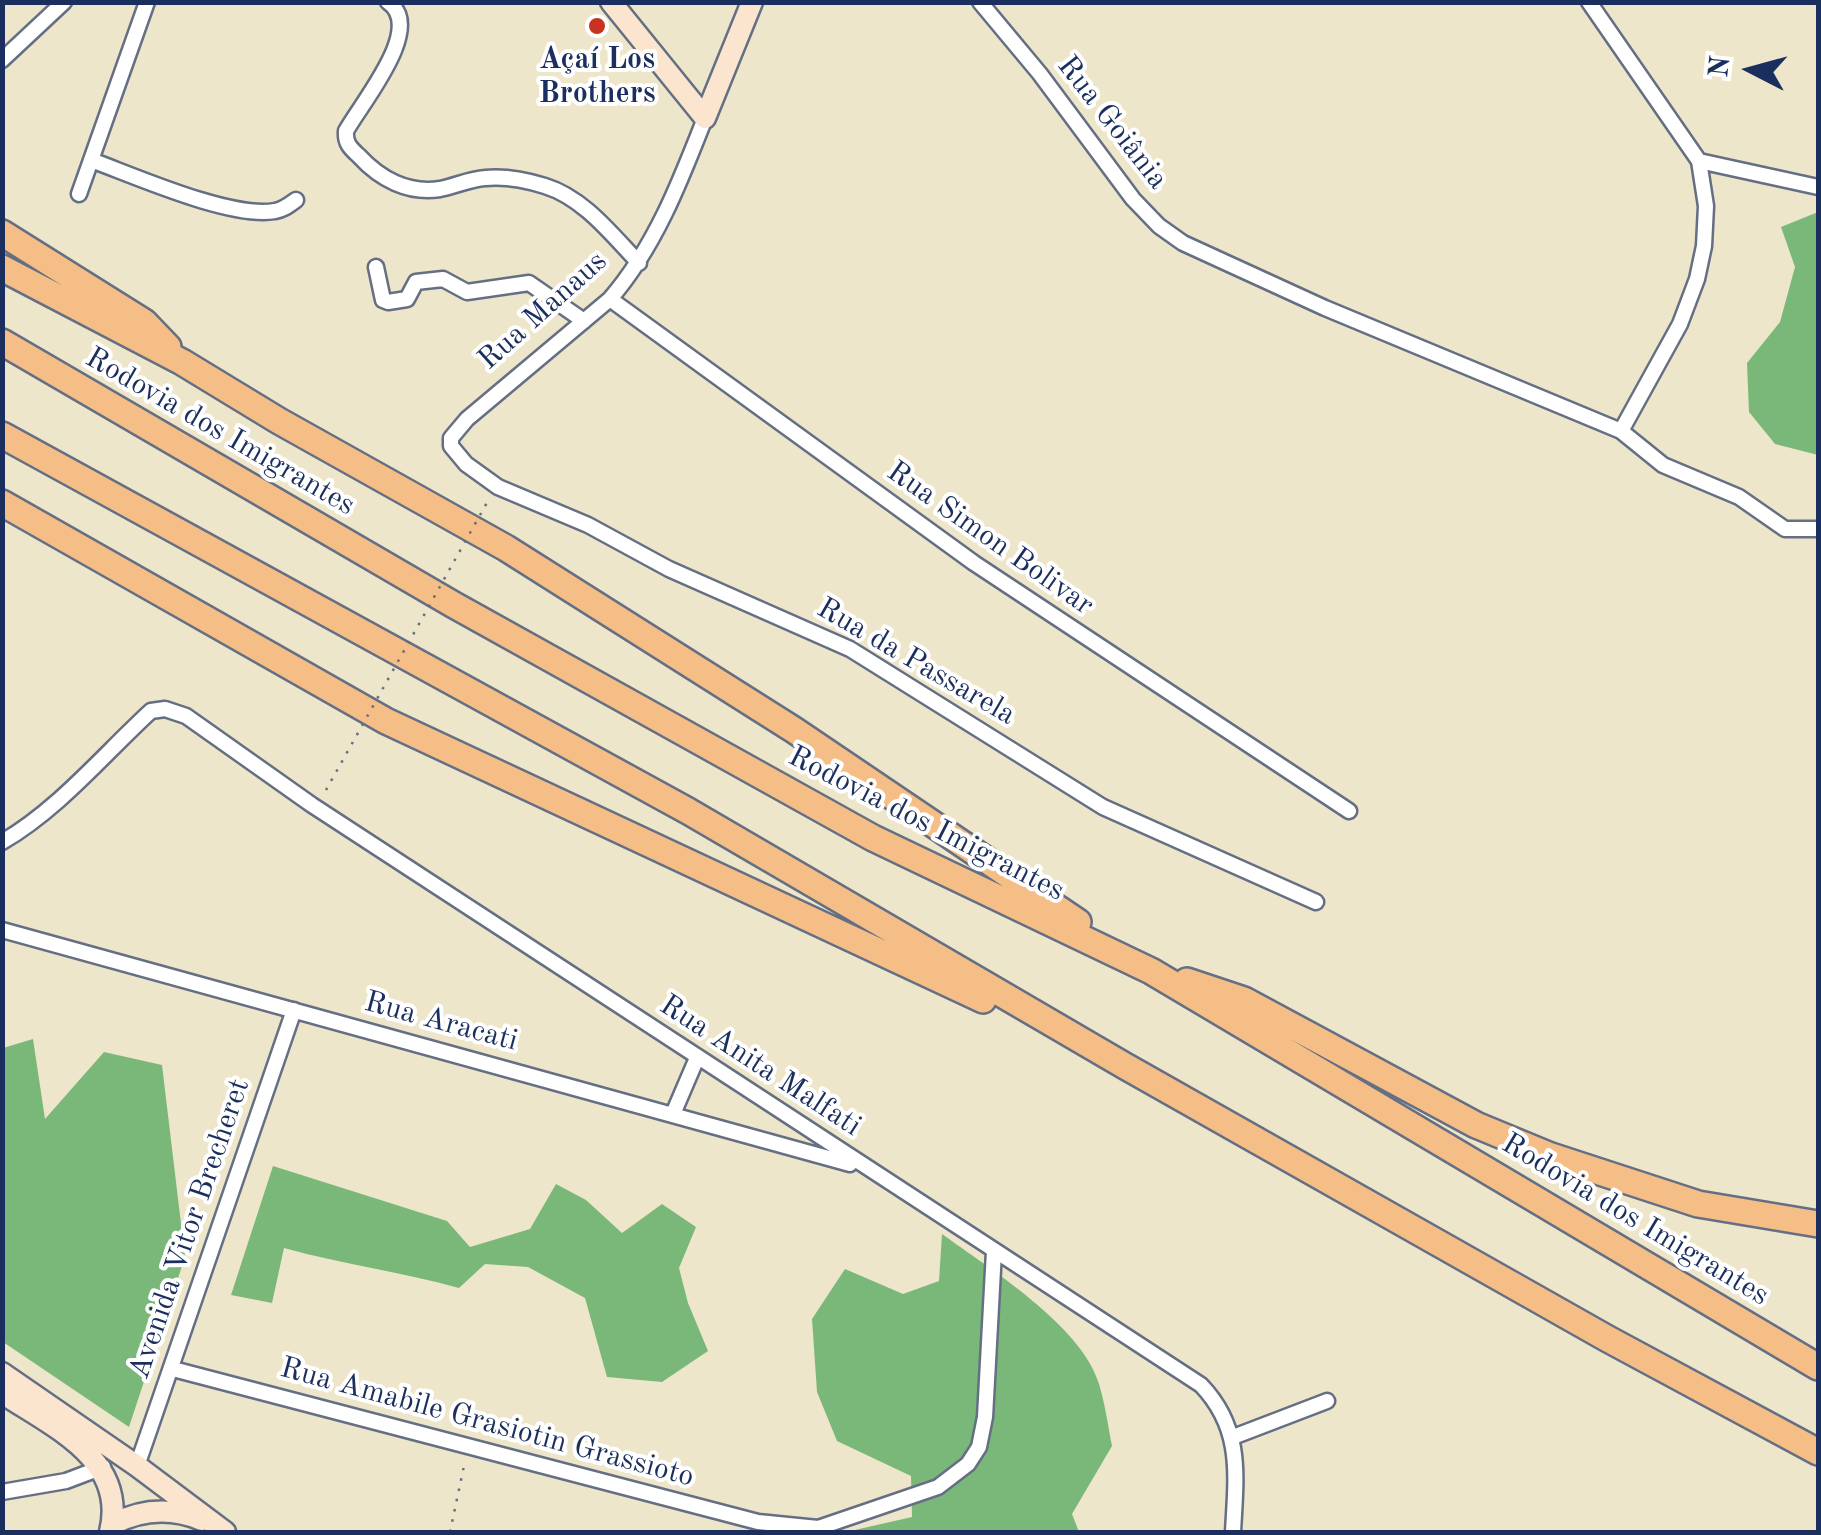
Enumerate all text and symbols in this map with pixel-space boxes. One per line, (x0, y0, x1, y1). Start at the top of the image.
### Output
marker: Açaí Los Brothers (586, 15, 608, 37)
north arrow (1701, 20, 1801, 120)
place label: Açaí Los Brothers (538, 42, 656, 112)
street label: Rua Goiânia (1049, 49, 1175, 197)
text: N (1706, 55, 1736, 79)
street label: Rua Manaus (471, 244, 615, 378)
street label: Rodovia dos Imigrantes (79, 340, 361, 524)
street label: Rua Simon Bolivar (880, 454, 1100, 624)
street label: Rua da Passarela (810, 591, 1022, 733)
street label: Rodovia dos Imigrantes (782, 739, 1070, 909)
street label: Rua Aracati (360, 984, 522, 1060)
street label: Rua Anita Malfati (652, 987, 868, 1145)
street label: Avenida Vitor Brecheret (122, 1074, 258, 1384)
street label: Rodovia dos Imigrantes (1495, 1126, 1775, 1314)
street label: Rua Amabile Grasiotin Grassioto (276, 1350, 698, 1496)

